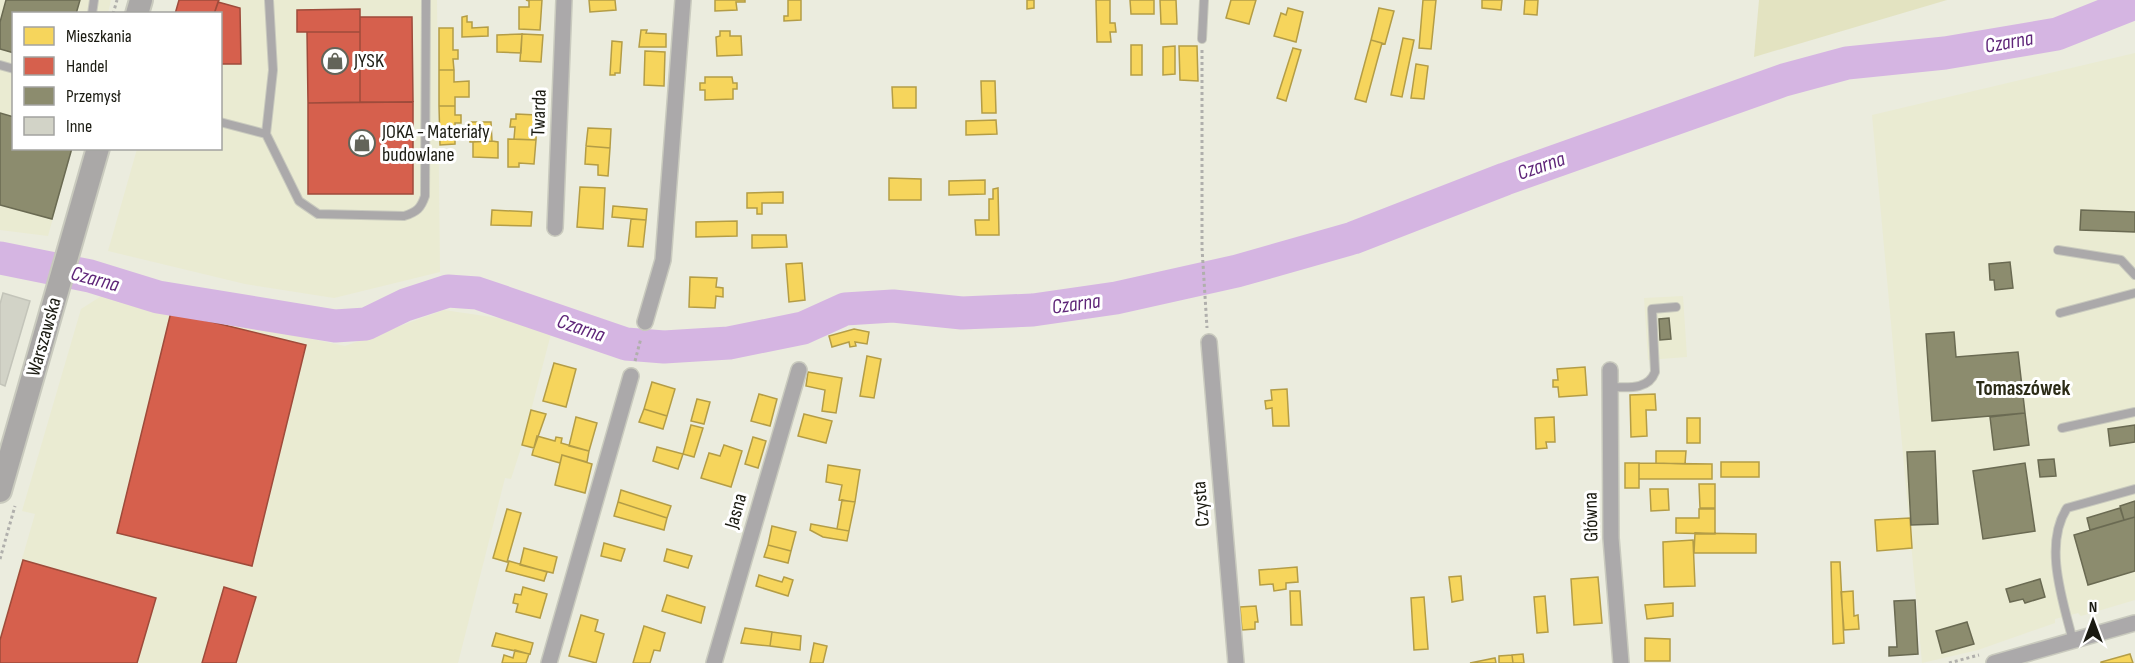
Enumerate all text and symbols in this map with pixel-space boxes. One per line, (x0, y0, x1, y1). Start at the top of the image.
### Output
legend (12, 12, 222, 150)
water label: Czarna (1983, 25, 2036, 59)
text: Mieszkania (66, 26, 132, 47)
shop icon: JYSK (320, 46, 350, 76)
place label: JYSK (353, 49, 384, 73)
text: Handel (66, 56, 108, 77)
text: Przemysł (66, 86, 121, 107)
street label: Twarda (526, 89, 552, 137)
text: Inne (66, 116, 92, 137)
place label: JOKA - Materiały budowlane (381, 120, 490, 167)
shop icon: JOKA - Materiały budowlane (347, 128, 377, 158)
water label: Czarna (1514, 146, 1569, 186)
water label: Czarna (68, 261, 122, 298)
water label: Czarna (1050, 288, 1102, 320)
street label: Warszawska (21, 295, 67, 379)
water label: Czarna (554, 308, 609, 348)
district label: Tomaszówek (1976, 376, 2070, 401)
street label: Czysta (1187, 480, 1215, 528)
street label: Jasna (719, 491, 752, 532)
street label: Główna (1579, 492, 1603, 542)
north arrow (2063, 591, 2123, 651)
text: N (2089, 598, 2097, 617)

